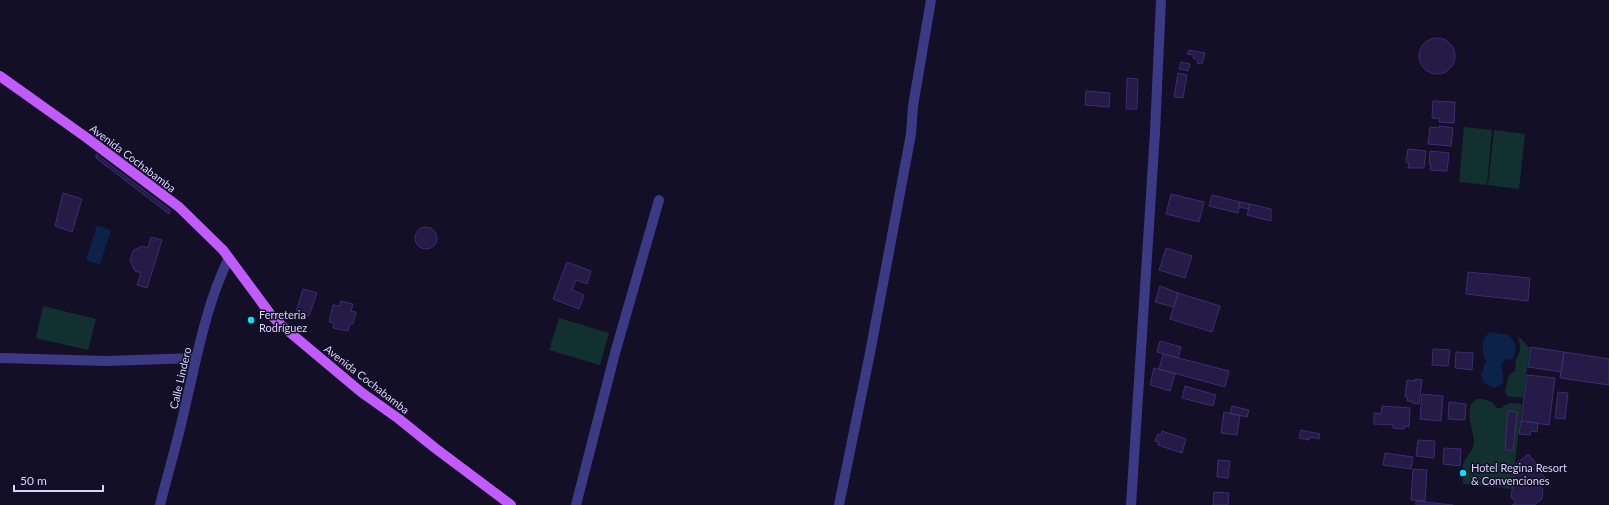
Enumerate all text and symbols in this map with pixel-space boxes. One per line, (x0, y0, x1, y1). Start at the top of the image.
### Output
street label: Avenida Cochabamba (87, 121, 179, 195)
place label: Ferreteria Rodríguez (259, 308, 307, 334)
marker: Ferreteria Rodríguez (246, 315, 256, 325)
street label: Avenida Cochabamba (322, 342, 412, 416)
street label: Calle Lindero (167, 346, 193, 410)
place label: Hotel Regina Resort & Convenciones (1471, 461, 1567, 487)
scale bar (14, 467, 103, 493)
marker: Hotel Regina Resort & Convenciones (1458, 468, 1468, 478)
text: 50 m (20, 473, 47, 488)

